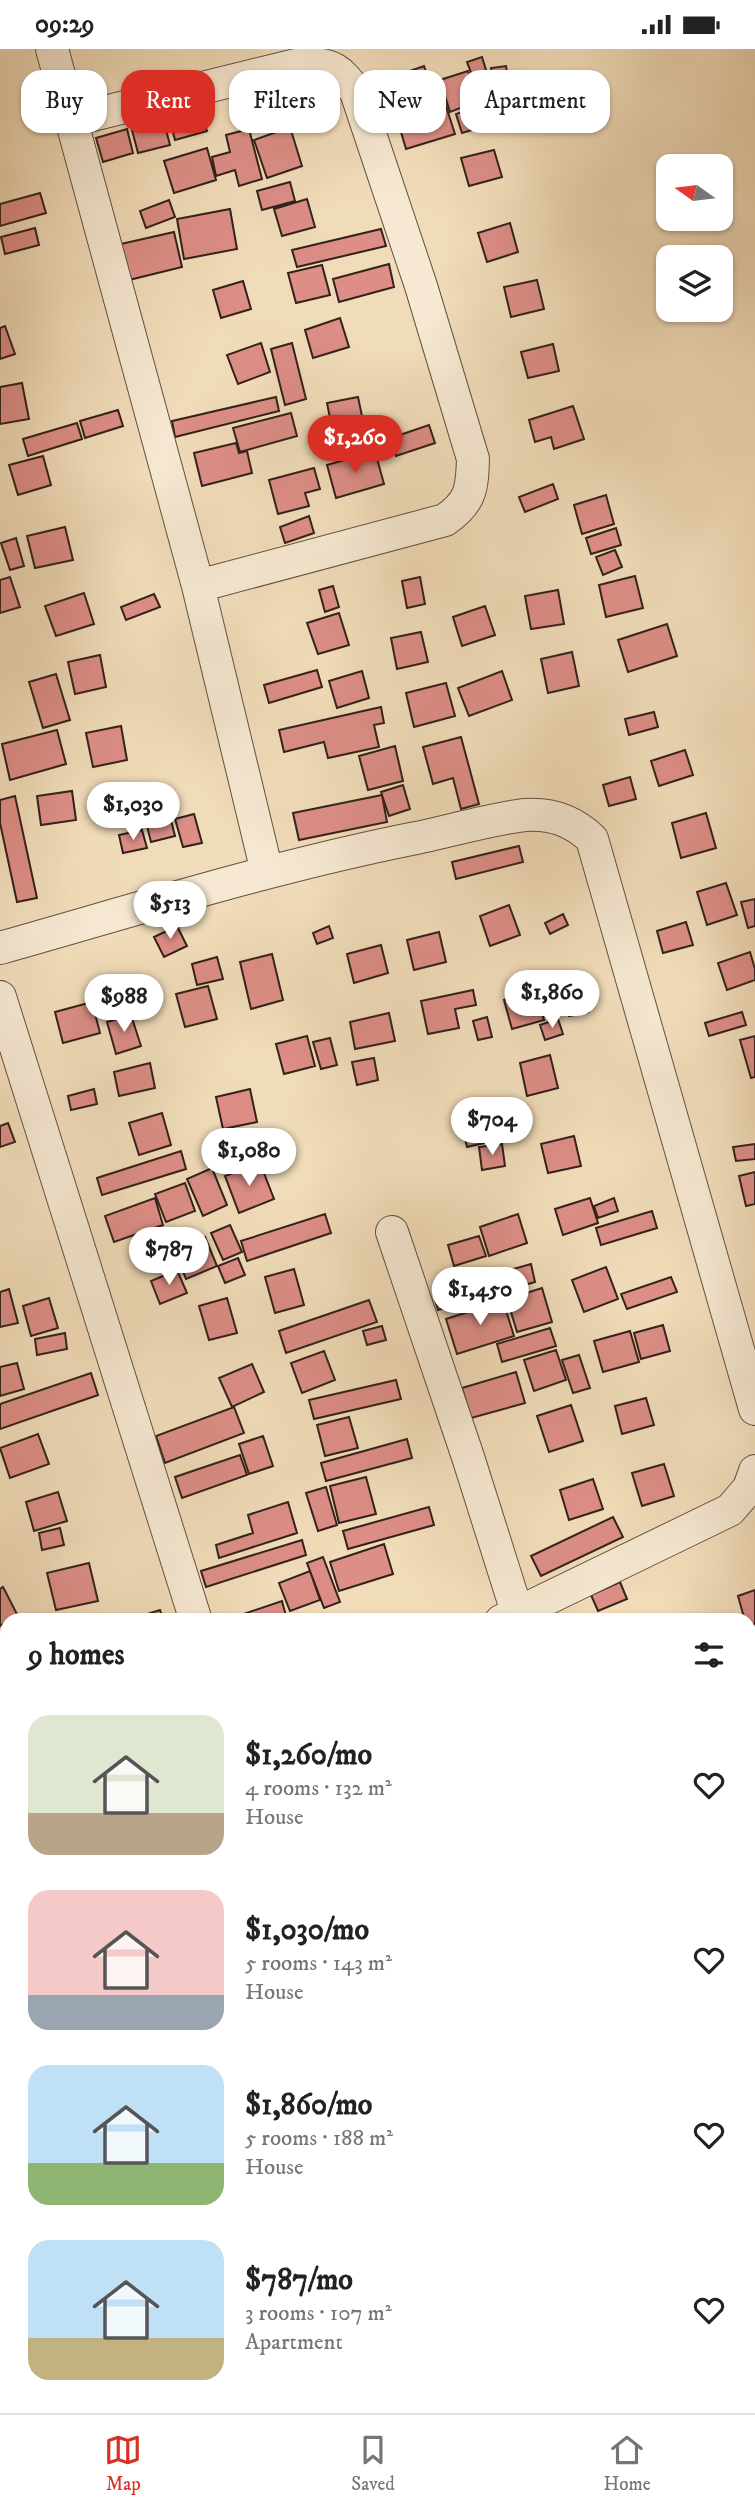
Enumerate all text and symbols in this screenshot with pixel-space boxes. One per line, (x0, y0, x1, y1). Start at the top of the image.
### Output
text: 09:29 (35, 8, 95, 41)
chip: Buy (21, 70, 107, 133)
chip: Rent (121, 70, 215, 133)
chip: Filters (229, 70, 340, 133)
chip: New (354, 70, 446, 133)
chip: Apartment (460, 70, 610, 133)
north arrow (656, 154, 733, 231)
map controls (656, 154, 733, 322)
button: layers (656, 245, 733, 322)
pin: $1,260 (298, 415, 412, 475)
text: $1,260 (324, 423, 386, 452)
pin: $1,030 (76, 783, 190, 842)
text: $1,030 (103, 790, 163, 819)
pin: $513 (129, 881, 211, 941)
text: $513 (149, 889, 191, 918)
pin: $1,860 (495, 971, 609, 1030)
pin: $988 (83, 975, 165, 1034)
text: $1,860 (520, 978, 584, 1007)
text: $988 (100, 982, 148, 1011)
pin: $704 (451, 1097, 533, 1157)
text: $704 (467, 1105, 517, 1134)
pin: $1,080 (192, 1129, 306, 1188)
text: $1,080 (217, 1136, 281, 1165)
pin: $787 (128, 1227, 210, 1287)
text: $787 (145, 1235, 193, 1264)
pin: $1,450 (423, 1267, 537, 1327)
text: $1,450 (448, 1275, 512, 1304)
icon: filters (690, 1636, 728, 1674)
text: 9 homes (28, 1637, 125, 1674)
text: $1,260/mo (245, 1737, 372, 1774)
icon: home (84, 1743, 168, 1827)
icon: heart (690, 1766, 728, 1804)
text: 4 rooms · 132 m² (245, 1774, 392, 1803)
text: House (245, 1803, 303, 1832)
text: $1,030/mo (245, 1912, 369, 1949)
icon: home (84, 1918, 168, 2002)
icon: heart (690, 1941, 728, 1979)
text: 5 rooms · 143 m² (245, 1949, 392, 1978)
text: House (245, 1978, 303, 2007)
text: $1,860/mo (245, 2087, 372, 2124)
icon: home (84, 2093, 168, 2177)
icon: heart (690, 2116, 728, 2154)
text: 5 rooms · 188 m² (245, 2124, 393, 2153)
text: House (245, 2153, 303, 2182)
text: $787/mo (245, 2262, 353, 2299)
icon: home (84, 2268, 168, 2352)
icon: heart (690, 2291, 728, 2329)
text: 3 rooms · 107 m² (245, 2299, 392, 2328)
text: Apartment (245, 2328, 343, 2357)
tab: Map (104, 2431, 142, 2496)
tab: Saved (351, 2431, 395, 2496)
tab: Home (604, 2431, 651, 2496)

